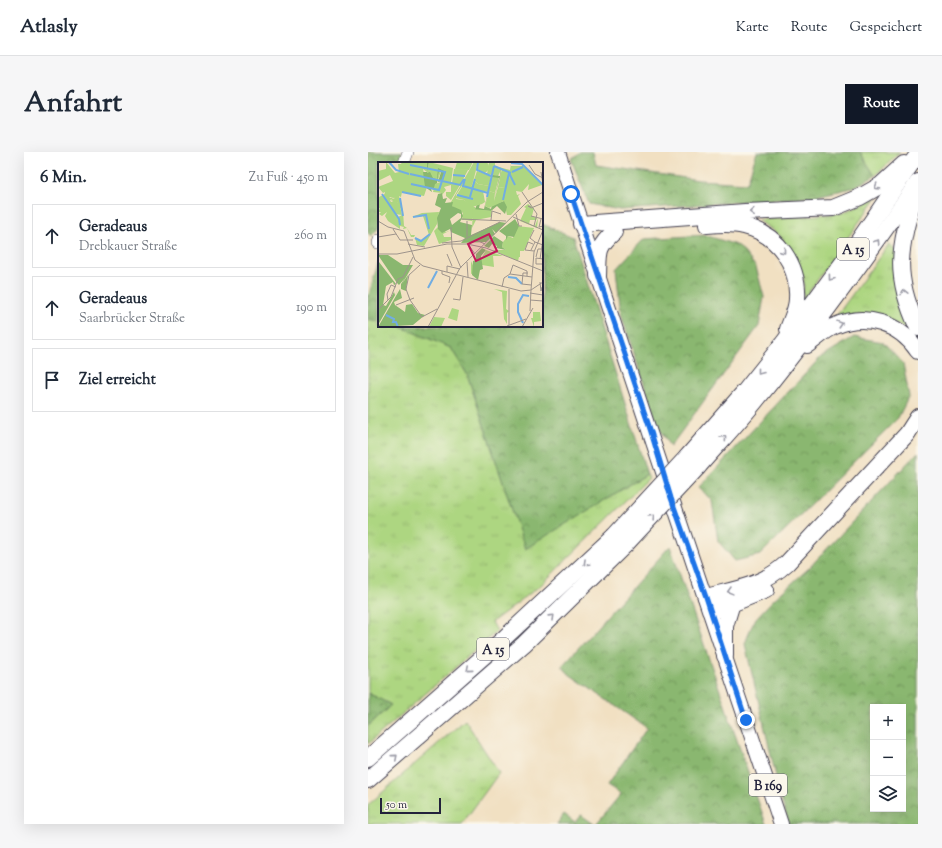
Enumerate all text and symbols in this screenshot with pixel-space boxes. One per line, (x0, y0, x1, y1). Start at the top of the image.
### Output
text: Atlasly (20, 14, 78, 41)
text: Karte (736, 18, 769, 38)
text: Route (791, 18, 827, 38)
text: Gespeichert (849, 18, 922, 38)
text: Anfahrt (24, 84, 122, 124)
button: Route (845, 84, 918, 124)
inset map (378, 162, 543, 327)
text: 6 Min. (40, 166, 87, 190)
text: Zu Fuß · 450 m (249, 169, 328, 187)
one-way arrow (875, 182, 882, 189)
route start (562, 185, 580, 203)
one-way arrow (749, 208, 755, 216)
text: Geradeaus (79, 217, 147, 238)
icon: ahead (41, 225, 63, 247)
text: 260 m (294, 227, 327, 245)
text: Drebkauer Straße (79, 238, 177, 256)
road number: A 15 (837, 238, 869, 260)
one-way arrow (872, 239, 880, 246)
one-way arrow (778, 247, 785, 254)
one-way arrow (829, 274, 836, 281)
one-way arrow (901, 288, 909, 295)
text: Geradeaus (79, 289, 147, 310)
icon: ahead (41, 297, 63, 319)
text: 190 m (296, 299, 327, 317)
text: Saarbrücker Straße (79, 310, 185, 328)
one-way arrow (837, 321, 844, 329)
one-way arrow (758, 368, 765, 375)
icon: arrive (41, 369, 63, 391)
text: Ziel erreicht (79, 370, 156, 391)
one-way arrow (719, 435, 726, 442)
one-way arrow (647, 514, 654, 522)
one-way arrow (583, 558, 591, 565)
one-way arrow (726, 586, 733, 595)
one-way arrow (547, 614, 555, 621)
road number: A 15 (477, 638, 509, 660)
one-way arrow (466, 665, 474, 672)
map controls (870, 704, 906, 812)
button: + (870, 704, 906, 740)
route end (737, 711, 755, 729)
button: − (870, 740, 906, 776)
one-way arrow (390, 754, 398, 761)
road number: B 169 (749, 774, 787, 796)
button: layers (870, 776, 906, 812)
scale bar (380, 796, 441, 815)
text: 50 m (386, 797, 407, 813)

